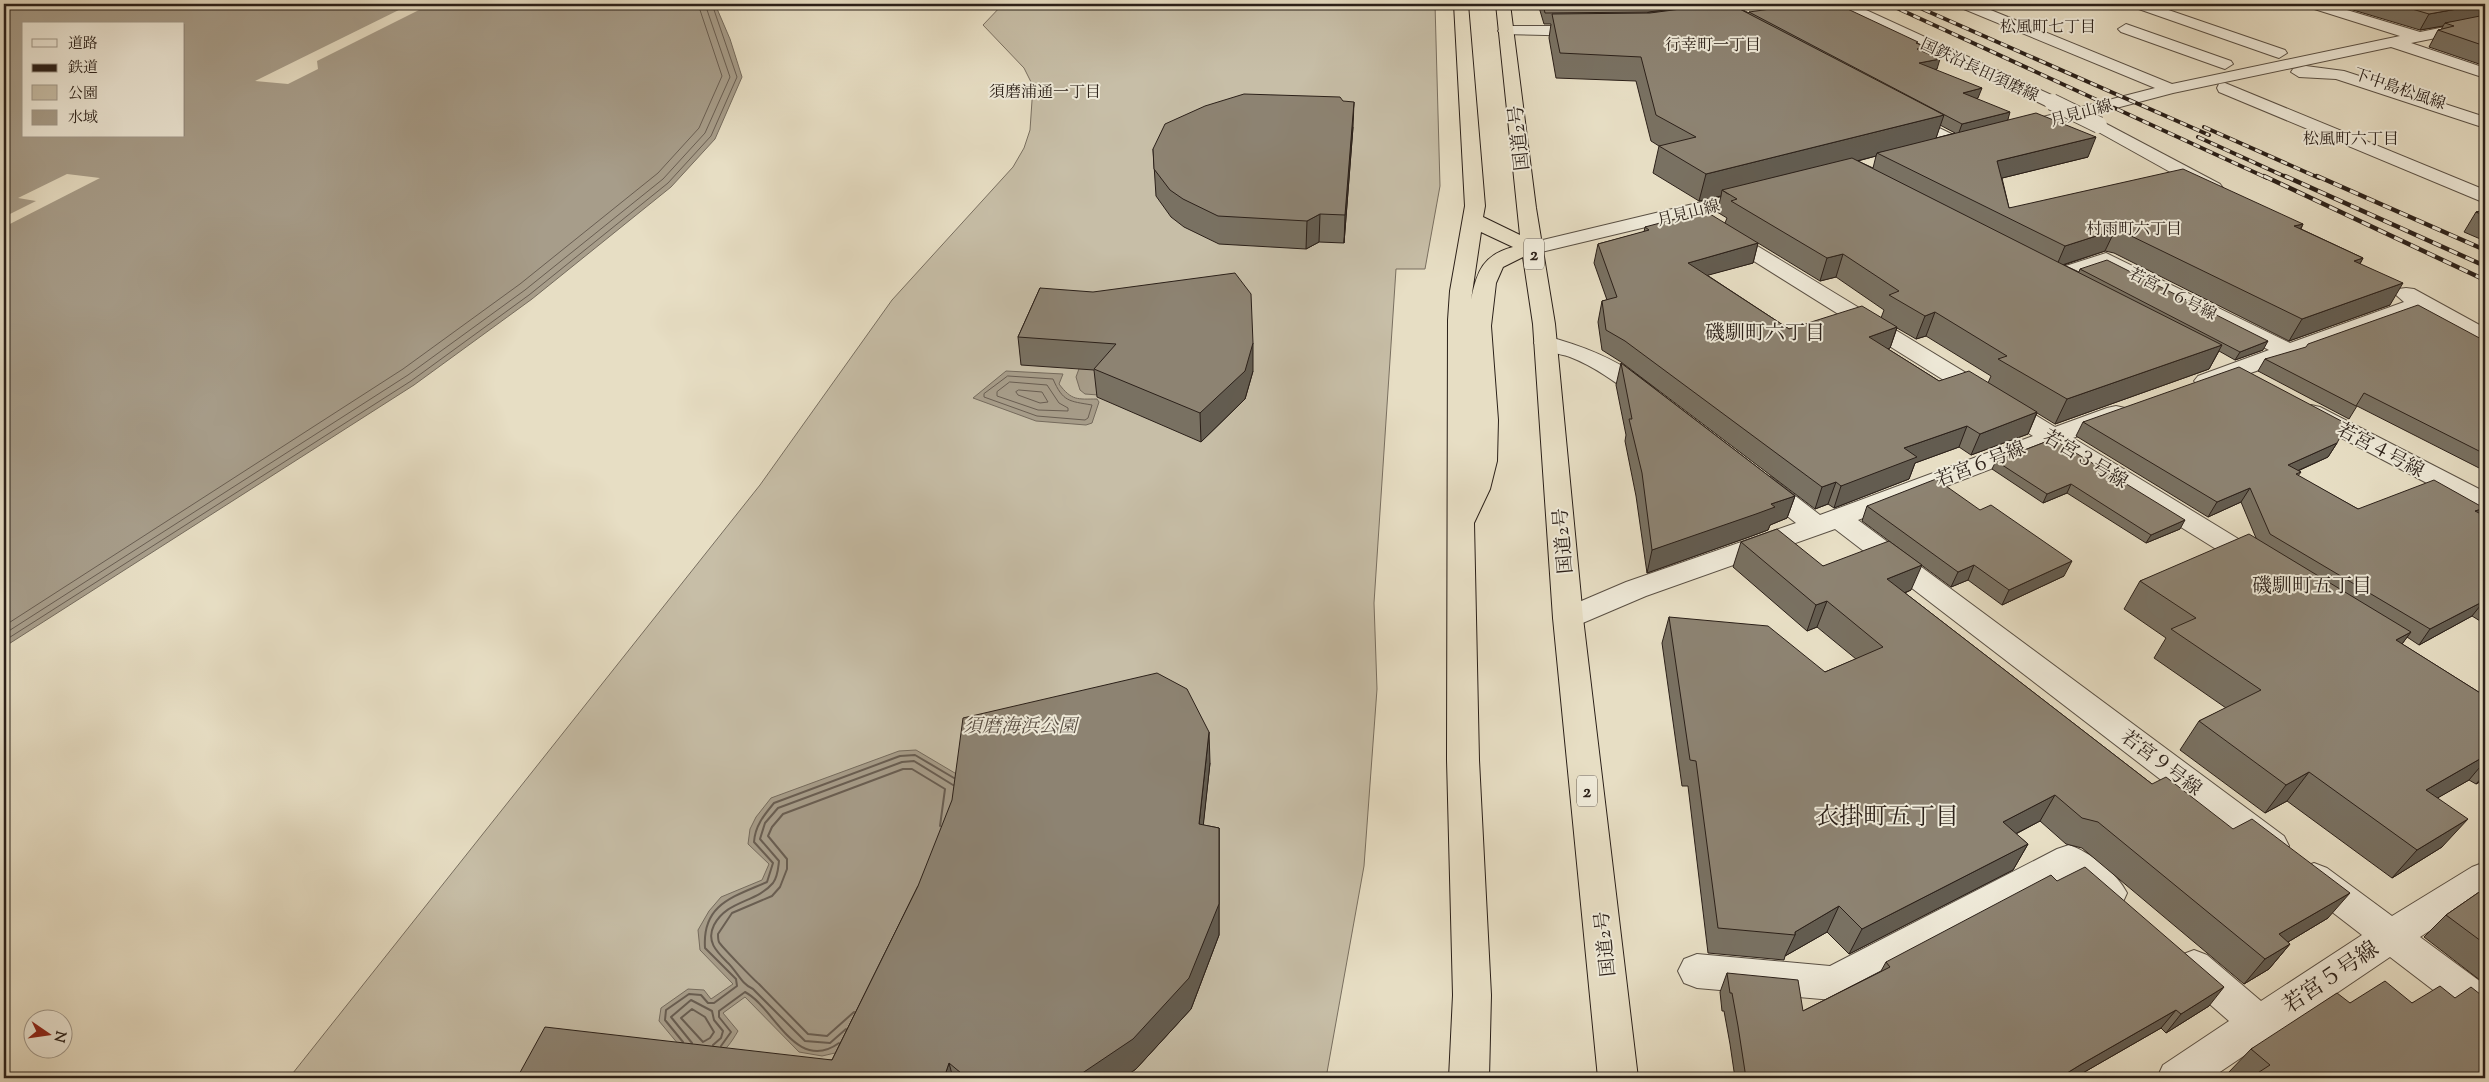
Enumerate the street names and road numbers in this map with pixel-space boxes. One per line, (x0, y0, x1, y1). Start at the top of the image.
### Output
street label: 国鉄沿長田須磨線 (1916, 34, 2042, 109)
street label: 下中島松風線 (2350, 64, 2448, 117)
street label: 月見山線 (2048, 95, 2116, 134)
street label: 国道2号 (1504, 104, 1537, 172)
street label: 月見山線 (1655, 196, 1722, 233)
road number: 2 (1524, 238, 1544, 270)
street label: 若宮１６号線 (2124, 263, 2220, 327)
street label: 若宮４号線 (2332, 417, 2428, 485)
street label: 若宮３号線 (2037, 424, 2132, 496)
street label: 若宮６号線 (1932, 436, 2030, 495)
street label: 国道2号 (1548, 507, 1581, 575)
street label: 若宮９号線 (2114, 725, 2207, 803)
road number: 2 (1577, 776, 1597, 806)
street label: 国道2号 (1590, 910, 1623, 978)
street label: 若宮５号線 (2277, 934, 2386, 1023)

